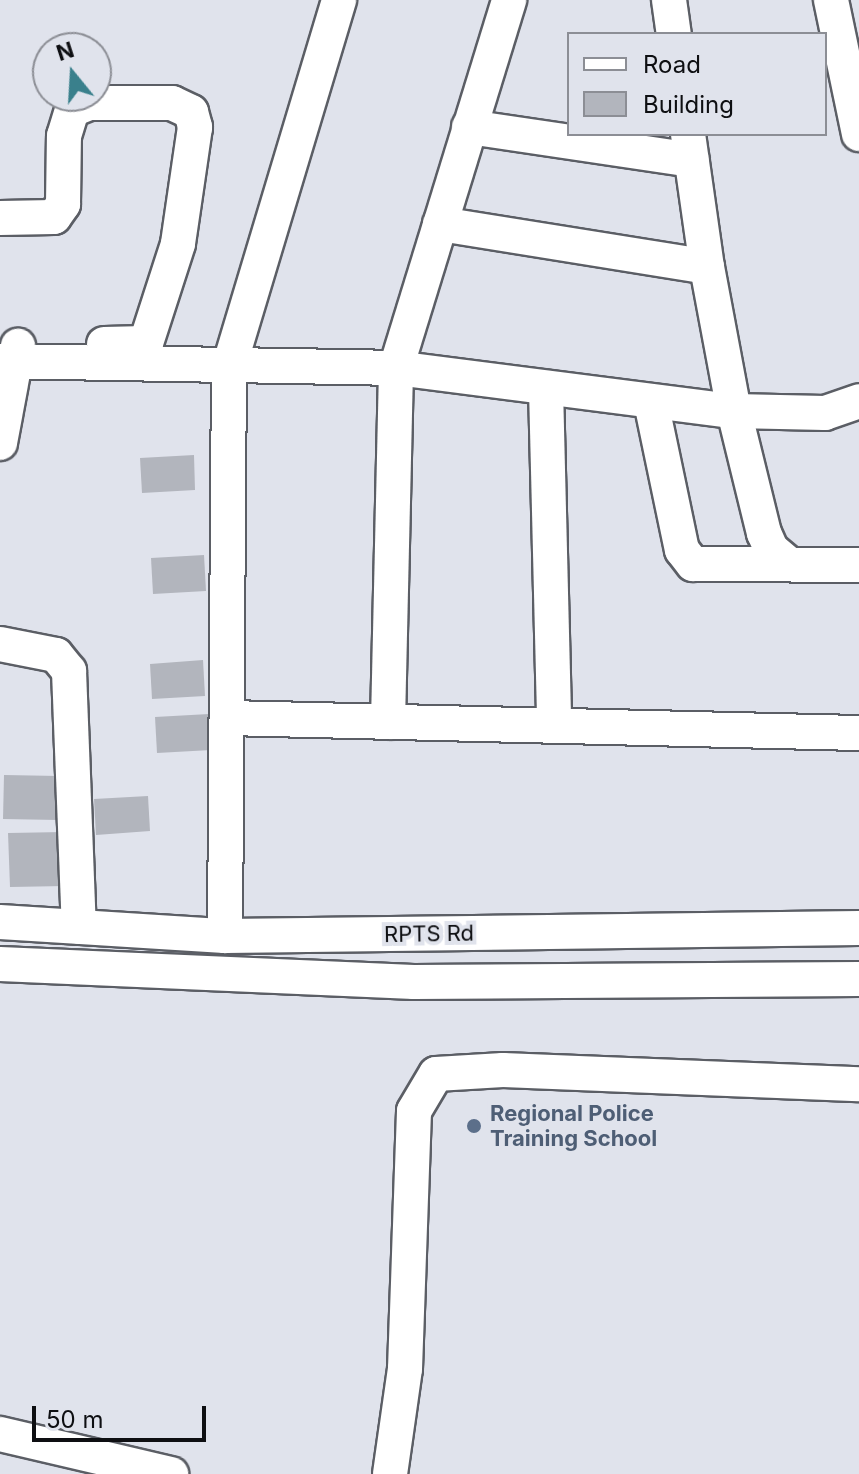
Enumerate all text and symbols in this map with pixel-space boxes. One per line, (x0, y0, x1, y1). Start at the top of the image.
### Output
north arrow (32, 32, 112, 112)
legend (567, 32, 827, 136)
text: N (53, 36, 77, 66)
text: Road (643, 50, 701, 79)
text: Building (643, 90, 734, 119)
street label: RPTS Rd (384, 920, 474, 948)
place label: Regional Police Training School (490, 1100, 657, 1152)
marker: Regional Police Training School (465, 1117, 483, 1135)
scale bar (36, 1390, 210, 1440)
text: 50 m (46, 1405, 104, 1434)

